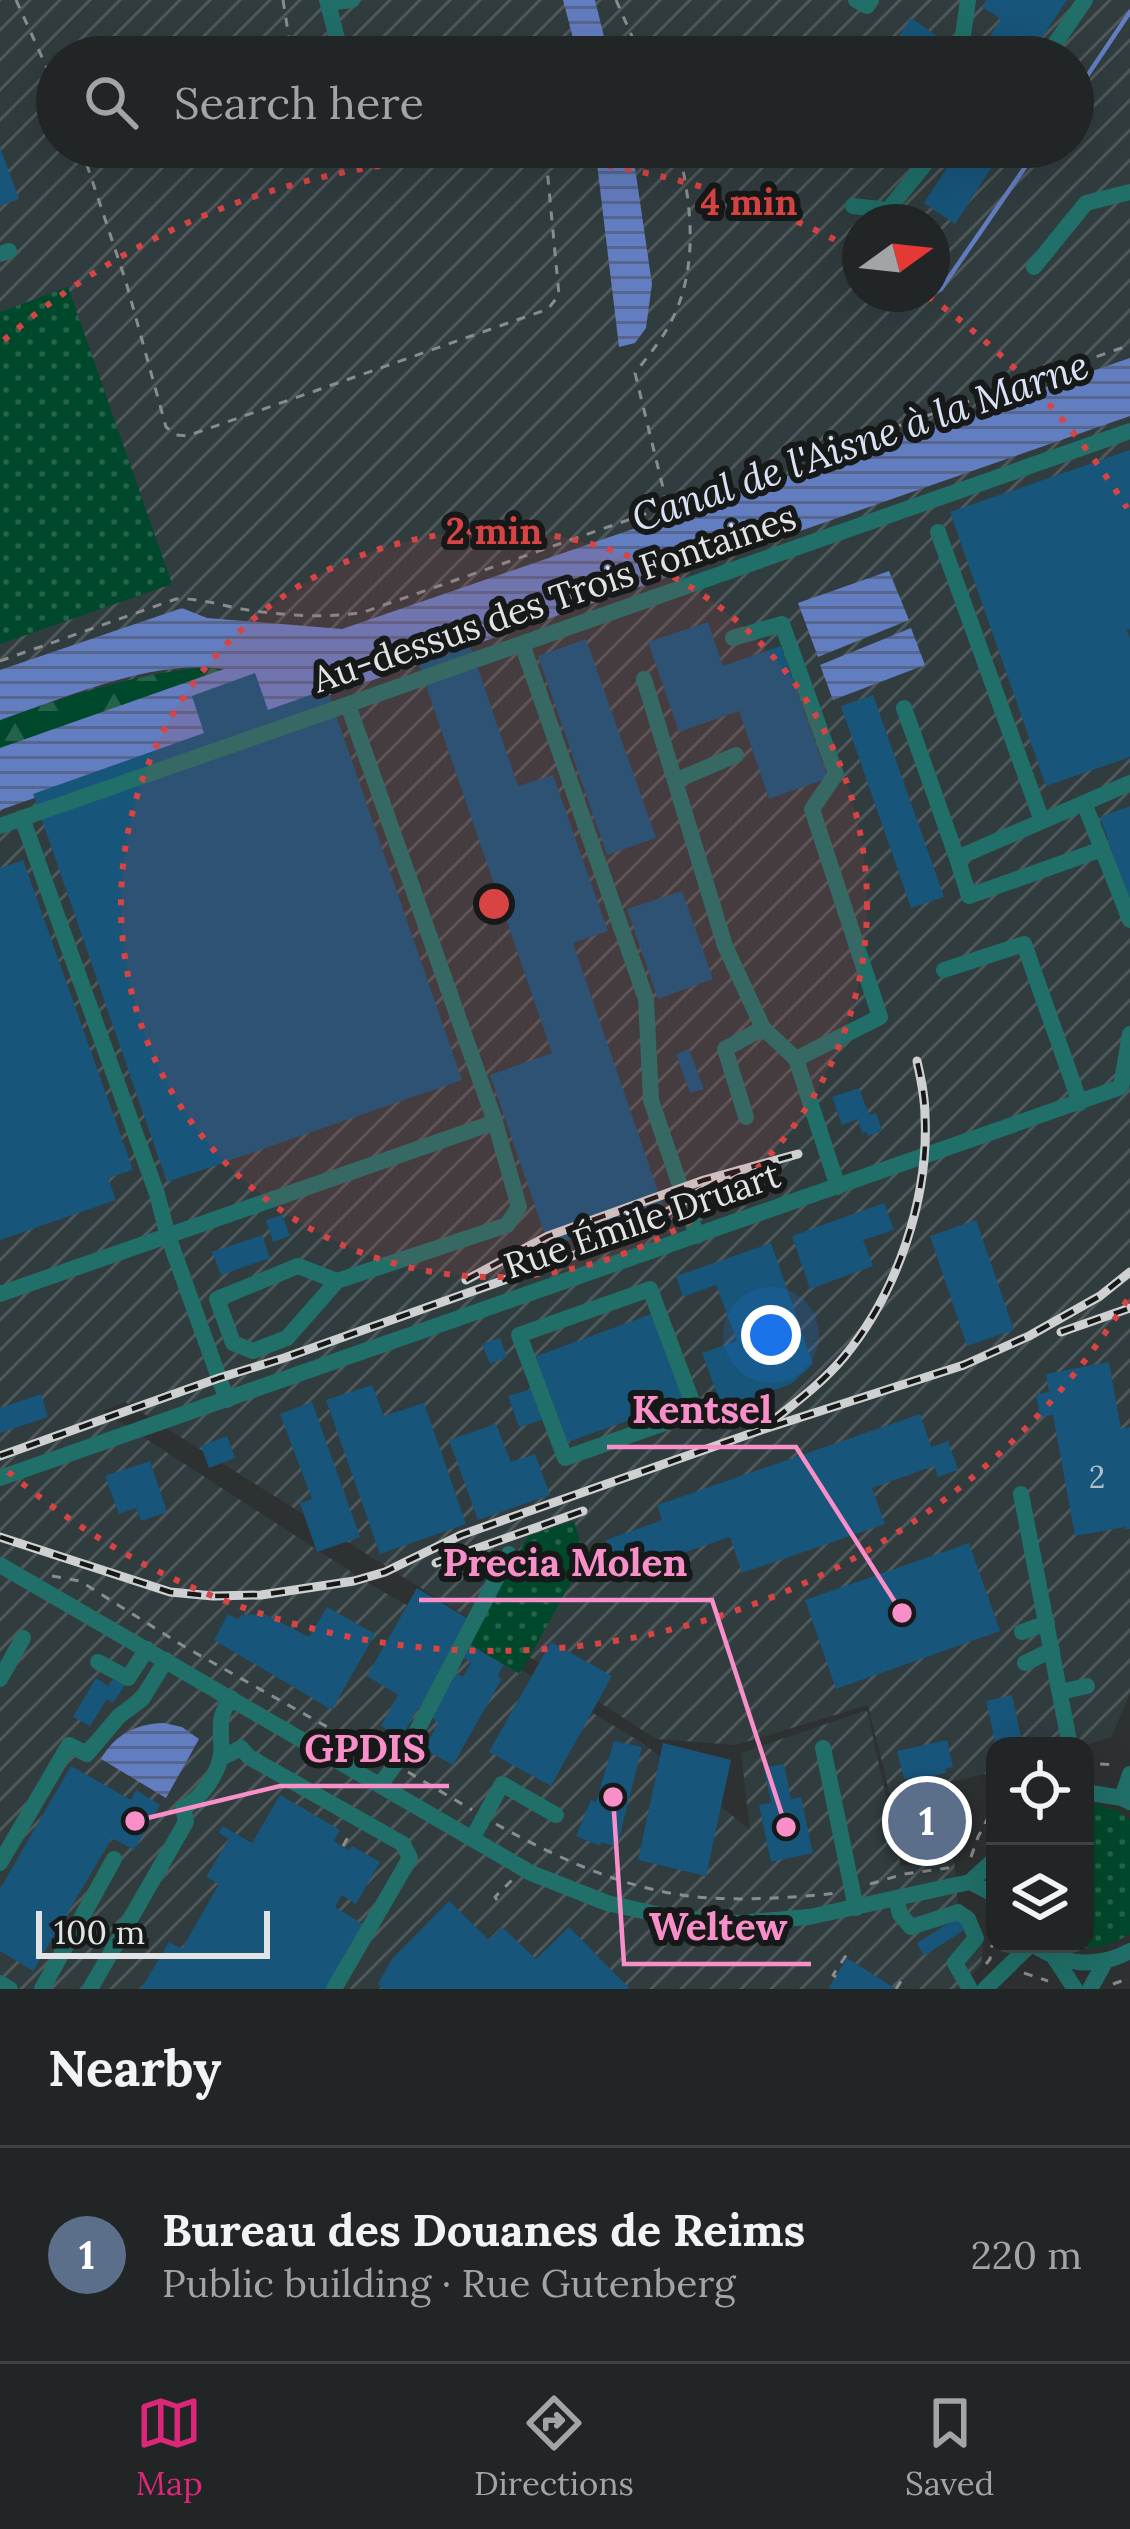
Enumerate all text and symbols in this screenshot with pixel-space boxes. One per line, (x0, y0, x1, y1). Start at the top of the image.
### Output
search box (36, 36, 1094, 168)
icon: search (78, 69, 144, 135)
text: Search here (174, 74, 424, 131)
text: 4 min (700, 179, 798, 225)
north arrow (842, 204, 950, 312)
water label: Canal de l'Aisne à la Marne (625, 339, 1095, 543)
street label: Au-dessus des Trois Fontaines (305, 493, 802, 703)
text: 2 min (446, 508, 542, 554)
centre of rings (473, 883, 515, 925)
street label: Rue Émile Druart (498, 1151, 786, 1289)
your location (741, 1305, 801, 1365)
callout: Kentsel (607, 1372, 796, 1447)
text: Kentsel (632, 1384, 772, 1434)
house number: 2 (1089, 1458, 1105, 1496)
callout: Precia Molen (419, 1525, 712, 1600)
text: Precia Molen (443, 1537, 688, 1587)
callout: GPDIS (280, 1711, 449, 1786)
text: GPDIS (304, 1723, 426, 1773)
map controls (986, 1737, 1094, 1953)
button: locate (986, 1737, 1094, 1845)
pin: 1 (888, 1776, 966, 1866)
button: layers (986, 1845, 1094, 1953)
callout: Weltew (624, 1889, 811, 1964)
text: Weltew (649, 1901, 788, 1951)
scale bar (36, 1905, 270, 1958)
text: 100 m (54, 1911, 145, 1953)
text: Nearby (48, 2035, 221, 2100)
text: Bureau des Douanes de Reims (162, 2201, 805, 2258)
text: 1 (79, 2230, 95, 2280)
text: 220 m (971, 2230, 1082, 2280)
text: Public building · Rue Gutenberg (162, 2258, 736, 2308)
tab: Map (136, 2390, 203, 2504)
tab: Directions (474, 2390, 634, 2504)
tab: Saved (905, 2390, 994, 2504)

